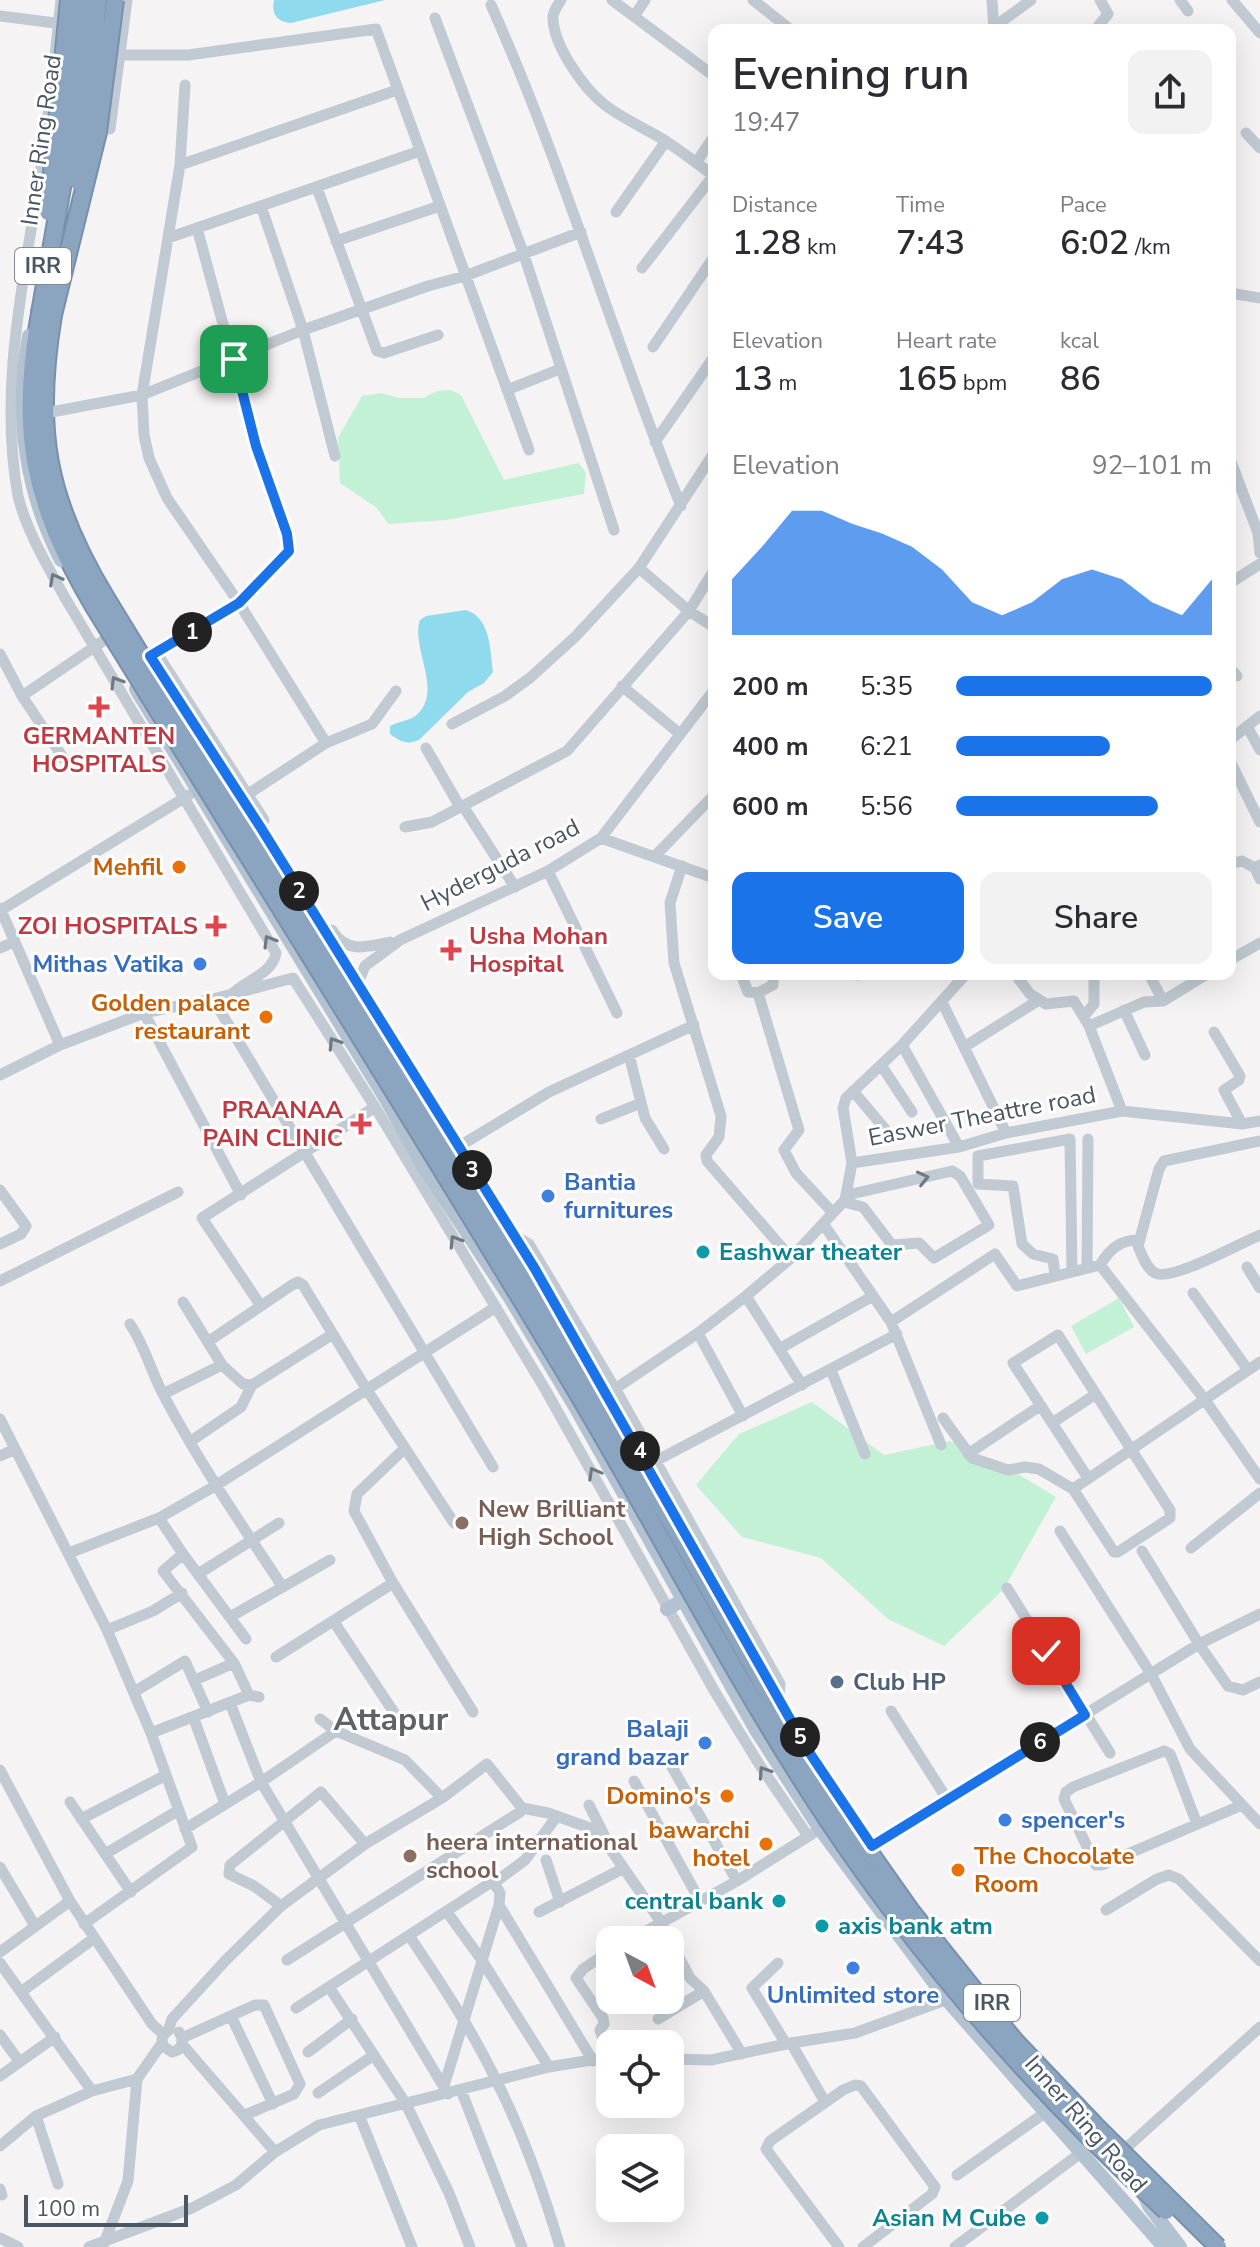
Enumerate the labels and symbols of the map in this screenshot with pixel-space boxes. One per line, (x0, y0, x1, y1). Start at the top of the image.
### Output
street label: Inner Ring Road (13, 52, 69, 228)
road number: IRR (15, 248, 71, 284)
pin (200, 325, 268, 393)
one-way arrow (49, 574, 65, 588)
pin: 1 (172, 612, 212, 652)
one-way arrow (111, 676, 126, 691)
marker: GERMANTEN HOSPITALS (88, 696, 110, 718)
place label: GERMANTEN HOSPITALS (23, 720, 175, 780)
street label: Hyderguda road (415, 811, 585, 919)
place label: Mehfil (93, 851, 163, 883)
marker: Mehfil (170, 858, 188, 876)
pin: 2 (279, 871, 319, 911)
place label: ZOI HOSPITALS (18, 910, 198, 942)
marker: ZOI HOSPITALS (205, 915, 227, 937)
place label: Usha Mohan Hospital (469, 920, 608, 980)
one-way arrow (263, 935, 279, 950)
marker: Usha Mohan Hospital (440, 939, 462, 961)
place label: Mithas Vatika (32, 948, 184, 980)
marker: Mithas Vatika (191, 955, 209, 973)
place label: Golden palace restaurant (91, 987, 251, 1047)
marker: Golden palace restaurant (257, 1008, 275, 1026)
one-way arrow (329, 1037, 344, 1052)
street label: Easwer Theattre road (865, 1078, 1099, 1154)
place label: PRAANAA PAIN CLINIC (203, 1094, 343, 1154)
marker: PRAANAA PAIN CLINIC (350, 1113, 372, 1135)
pin: 3 (452, 1150, 492, 1190)
place label: Bantia furnitures (564, 1166, 673, 1226)
one-way arrow (915, 1170, 929, 1187)
marker: Bantia furnitures (539, 1187, 557, 1205)
one-way arrow (449, 1235, 464, 1249)
place label: Eashwar theater (719, 1236, 903, 1268)
marker: Eashwar theater (694, 1243, 712, 1261)
pin: 4 (620, 1431, 660, 1471)
one-way arrow (588, 1467, 603, 1482)
place label: New Brilliant High School (478, 1493, 626, 1553)
marker: New Brilliant High School (453, 1514, 471, 1532)
pin (1012, 1617, 1080, 1685)
place label: Club HP (853, 1666, 946, 1698)
marker: Club HP (828, 1673, 846, 1691)
district label: Attapur (334, 1698, 449, 1741)
place label: Balaji grand bazar (556, 1713, 690, 1773)
pin: 5 (780, 1717, 820, 1757)
pin: 6 (1020, 1722, 1060, 1762)
marker: Balaji grand bazar (696, 1734, 714, 1752)
one-way arrow (759, 1766, 774, 1781)
place label: Domino's (606, 1780, 711, 1812)
marker: Domino's (718, 1787, 736, 1805)
place label: spencer's (1021, 1804, 1125, 1836)
marker: spencer's (996, 1811, 1014, 1829)
place label: bawarchi hotel (649, 1814, 750, 1874)
place label: heera international school (426, 1826, 638, 1886)
marker: bawarchi hotel (757, 1835, 775, 1853)
place label: The Chocolate Room (974, 1840, 1134, 1900)
marker: heera international school (401, 1847, 419, 1865)
marker: The Chocolate Room (949, 1861, 967, 1879)
place label: central bank (625, 1885, 764, 1917)
marker: central bank (770, 1892, 788, 1910)
place label: axis bank atm (838, 1910, 993, 1942)
marker: axis bank atm (813, 1917, 831, 1935)
north arrow (596, 1926, 684, 2014)
marker: Unlimited store (844, 1959, 862, 1977)
place label: Unlimited store (767, 1979, 939, 2011)
road number: IRR (964, 1985, 1020, 2021)
street label: Inner Ring Road (1017, 2048, 1155, 2200)
scale bar (24, 2191, 188, 2227)
place label: Asian M Cube (872, 2202, 1026, 2234)
marker: Asian M Cube (1033, 2209, 1051, 2227)

